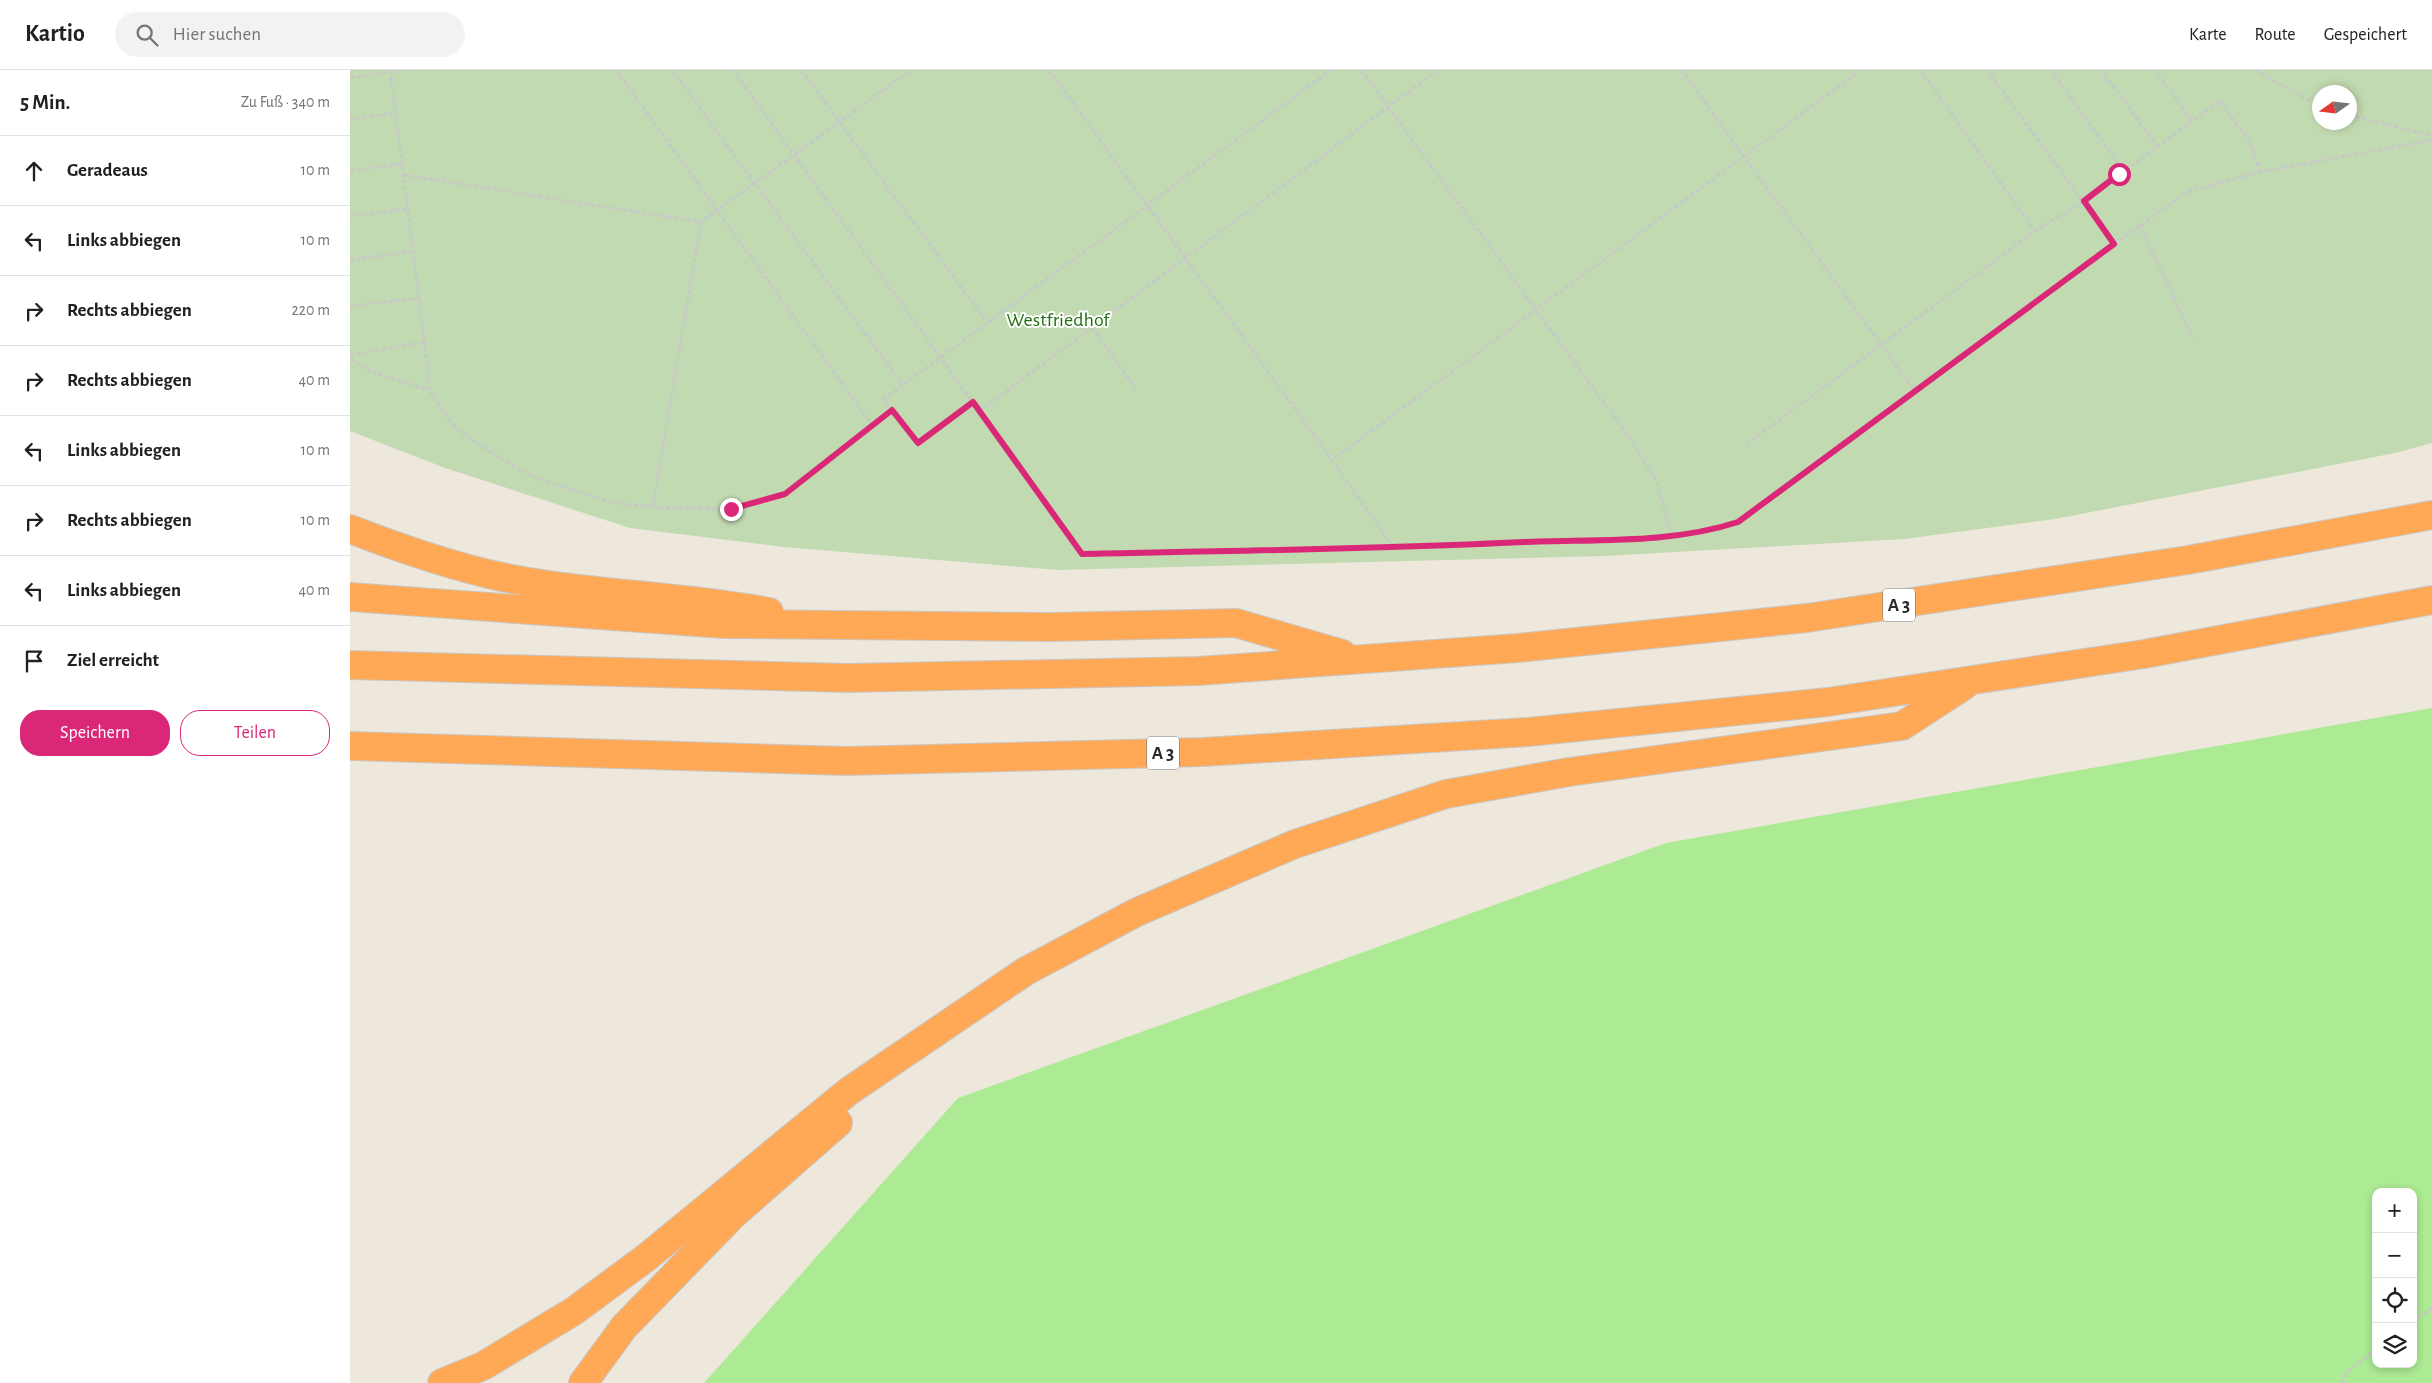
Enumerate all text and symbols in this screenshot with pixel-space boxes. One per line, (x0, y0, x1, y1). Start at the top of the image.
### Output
search box (115, 12, 465, 57)
icon: search (133, 21, 161, 49)
text: Kartio (25, 22, 85, 46)
text: Hier suchen (173, 25, 261, 44)
text: Karte (2189, 26, 2226, 44)
text: Route (2254, 26, 2296, 44)
text: Gespeichert (2324, 26, 2407, 44)
north arrow (2312, 85, 2357, 130)
text: 5 Min. (20, 92, 70, 113)
text: Zu Fuß · 340 m (241, 94, 330, 110)
icon: ahead (20, 157, 48, 185)
text: Geradeaus (67, 161, 148, 180)
text: 10 m (301, 162, 330, 178)
route start (2108, 163, 2131, 186)
icon: left (20, 227, 48, 255)
text: Links abbiegen (67, 231, 181, 250)
text: 10 m (301, 232, 330, 248)
icon: right (20, 297, 48, 325)
text: Rechts abbiegen (67, 301, 192, 320)
text: 220 m (292, 302, 330, 318)
park label: Westfriedhof (1007, 310, 1110, 330)
icon: right (20, 367, 48, 395)
text: Rechts abbiegen (67, 371, 192, 390)
text: 40 m (298, 372, 330, 388)
icon: left (20, 437, 48, 465)
text: Links abbiegen (67, 441, 181, 460)
text: 10 m (301, 442, 330, 458)
route end (720, 498, 743, 521)
icon: right (20, 507, 48, 535)
text: Rechts abbiegen (67, 511, 192, 530)
text: 10 m (301, 512, 330, 528)
icon: left (20, 577, 48, 605)
text: Links abbiegen (67, 581, 181, 600)
text: 40 m (298, 582, 330, 598)
road number: A 3 (1883, 588, 1915, 622)
icon: arrive (20, 647, 48, 675)
text: Ziel erreicht (67, 651, 159, 670)
button: Speichern (20, 710, 170, 756)
button: Teilen (180, 710, 330, 756)
road number: A 3 (1147, 736, 1179, 770)
map controls (2372, 1188, 2417, 1368)
button: + (2372, 1188, 2417, 1233)
button: − (2372, 1233, 2417, 1278)
button: locate (2372, 1278, 2417, 1323)
button: layers (2372, 1323, 2417, 1368)

